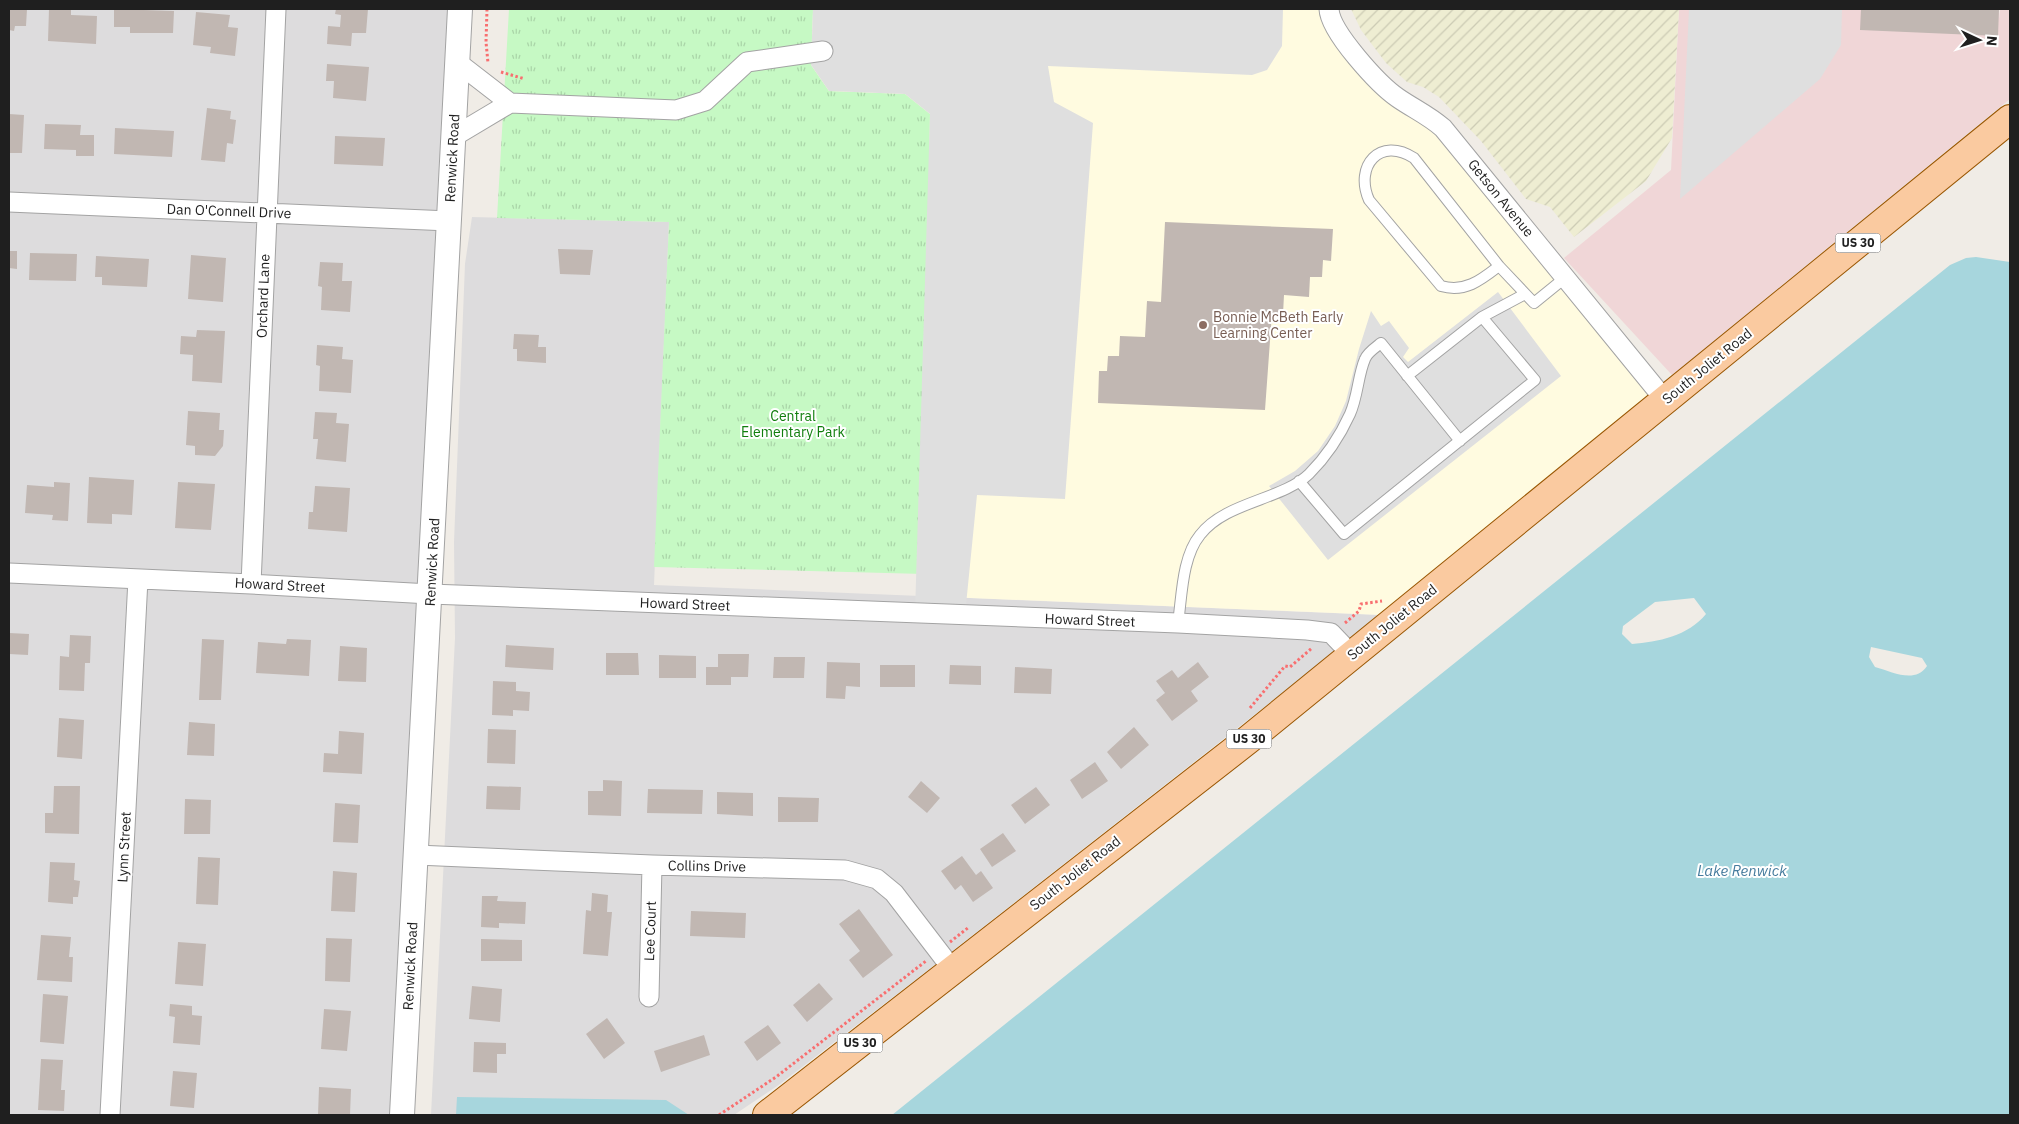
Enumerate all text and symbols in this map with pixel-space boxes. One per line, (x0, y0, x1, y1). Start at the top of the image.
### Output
north arrow (1954, 15, 2004, 65)
text: N (1983, 35, 2001, 47)
street label: Renwick Road (441, 113, 463, 203)
street label: Getson Avenue (1464, 155, 1538, 241)
street label: Dan O'Connell Drive (166, 200, 292, 222)
road number: US 30 (1836, 234, 1880, 252)
street label: Orchard Lane (253, 253, 273, 338)
place label: Bonnie McBeth Early Learning Center (1213, 308, 1343, 342)
marker: Bonnie McBeth Early Learning Center (1197, 319, 1209, 331)
street label: South Joliet Road (1658, 324, 1756, 408)
park label: Central Elementary Park (741, 407, 846, 441)
street label: Renwick Road (421, 517, 443, 607)
street label: Howard Street (234, 574, 326, 596)
street label: South Joliet Road (1343, 580, 1441, 664)
street label: Howard Street (639, 593, 731, 615)
street label: Howard Street (1044, 609, 1136, 631)
road number: US 30 (1226, 730, 1272, 749)
street label: Lynn Street (113, 811, 135, 883)
street label: South Joliet Road (1026, 832, 1124, 914)
street label: Collins Drive (668, 856, 747, 876)
water label: Lake Renwick (1697, 861, 1787, 880)
street label: Lee Court (640, 901, 660, 961)
street label: Renwick Road (399, 921, 421, 1011)
road number: US 30 (838, 1034, 882, 1052)

